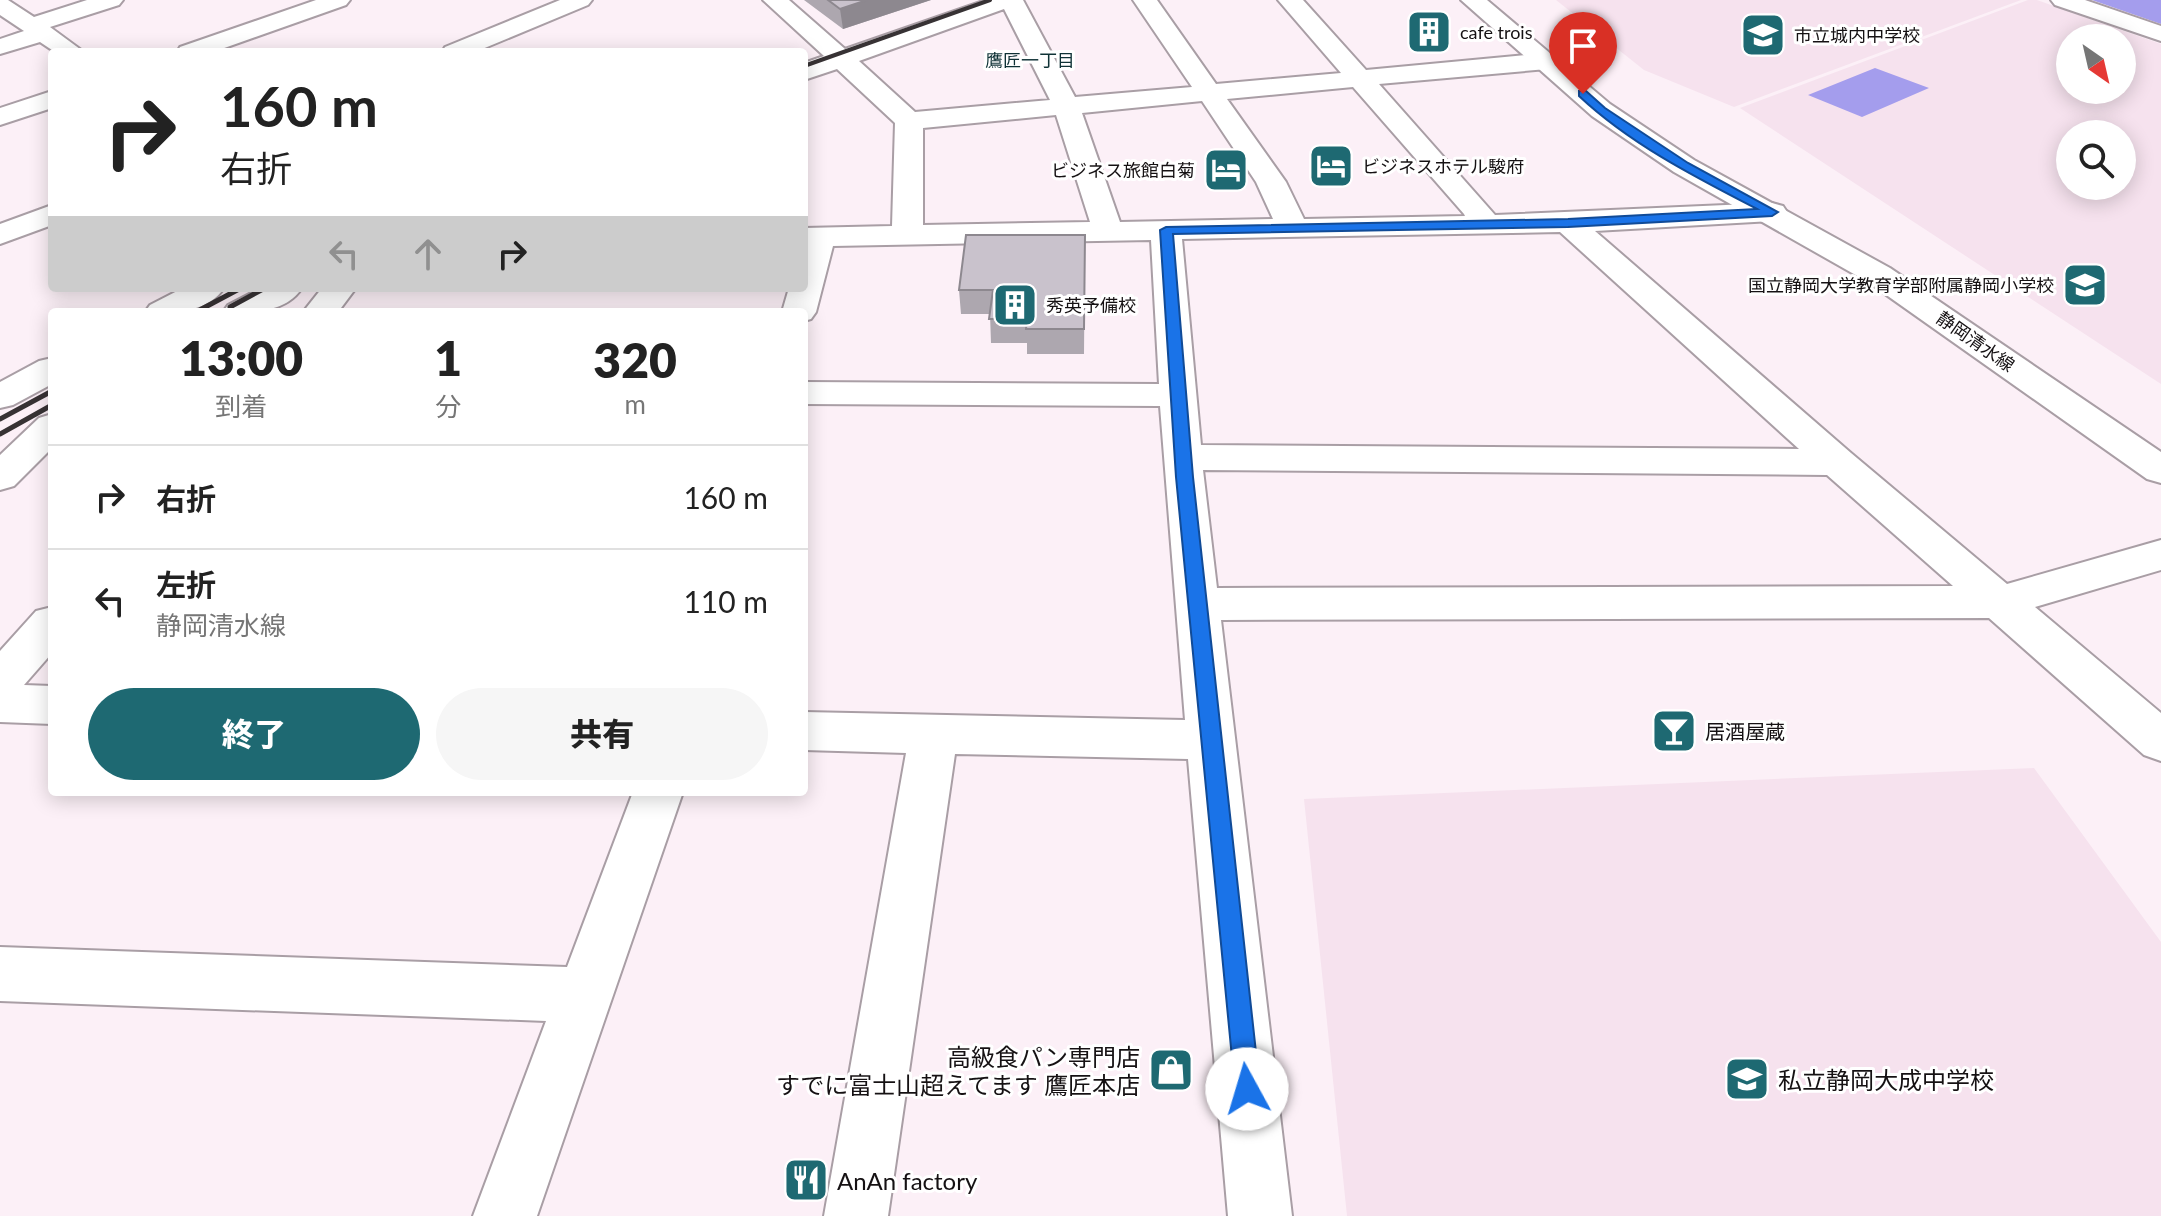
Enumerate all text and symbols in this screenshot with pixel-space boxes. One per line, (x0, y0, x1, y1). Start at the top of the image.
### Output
building icon: cafe trois (1405, 8, 1453, 56)
school or university icon: 市立城内中学校 (1739, 11, 1787, 59)
pin (1549, 12, 1617, 94)
place label: cafe trois (1460, 21, 1533, 43)
icon: arrive (1561, 24, 1605, 68)
place label: 市立城内中学校 (1794, 24, 1920, 46)
north arrow (2056, 24, 2136, 104)
map controls (2056, 24, 2136, 200)
district label: 鷹匠一丁目 (985, 49, 1075, 71)
text: 160 m (220, 72, 378, 139)
icon: right (88, 80, 192, 184)
button: search (2056, 120, 2136, 200)
hotel icon: ビジネスホテル駿府 (1307, 142, 1355, 190)
text: 右折 (220, 146, 292, 190)
hotel icon: ビジネス旅館白菊 (1202, 146, 1250, 194)
place label: ビジネスホテル駿府 (1362, 155, 1524, 177)
place label: ビジネス旅館白菊 (1051, 159, 1195, 181)
icon: left (322, 232, 366, 276)
icon: ahead (406, 232, 450, 276)
icon: right (490, 232, 534, 276)
school or university icon: 国立静岡大学教育学部附属静岡小学校 (2061, 261, 2109, 309)
place label: 国立静岡大学教育学部附属静岡小学校 (1748, 274, 2054, 296)
building icon: 秀英予備校 (991, 281, 1039, 329)
place label: 秀英予備校 (1046, 294, 1136, 316)
street label: 静岡清水線 (1933, 306, 2019, 376)
text: 13:00 (179, 329, 303, 386)
text: 1 (434, 329, 462, 386)
text: 320 (593, 331, 677, 388)
text: m (624, 388, 646, 420)
text: 到着 (215, 390, 267, 422)
text: 分 (435, 390, 461, 422)
icon: right (88, 475, 132, 519)
text: 160 m (683, 479, 768, 515)
text: 右折 (156, 480, 216, 516)
text: 左折 (156, 566, 216, 602)
icon: left (88, 579, 132, 623)
text: 110 m (683, 583, 768, 619)
text: 静岡清水線 (156, 609, 286, 641)
button: 終了 (88, 688, 420, 780)
button: 共有 (436, 688, 768, 780)
bar icon: 居酒屋蔵 (1650, 707, 1698, 755)
place label: 居酒屋蔵 (1705, 719, 1785, 743)
place label: 高級食パン専門店 すでに富士山超えてます 鷹匠本店 (776, 1042, 1140, 1099)
shop icon: 高級食パン専門店 すでに富士山超えてます 鷹匠本店 (1147, 1046, 1195, 1094)
position arrow (1205, 1047, 1289, 1131)
school or university icon: 私立静岡大成中学校 (1723, 1055, 1771, 1103)
place label: 私立静岡大成中学校 (1778, 1065, 1994, 1094)
restaurant icon: AnAn factory (782, 1156, 830, 1204)
place label: AnAn factory (837, 1166, 978, 1195)

